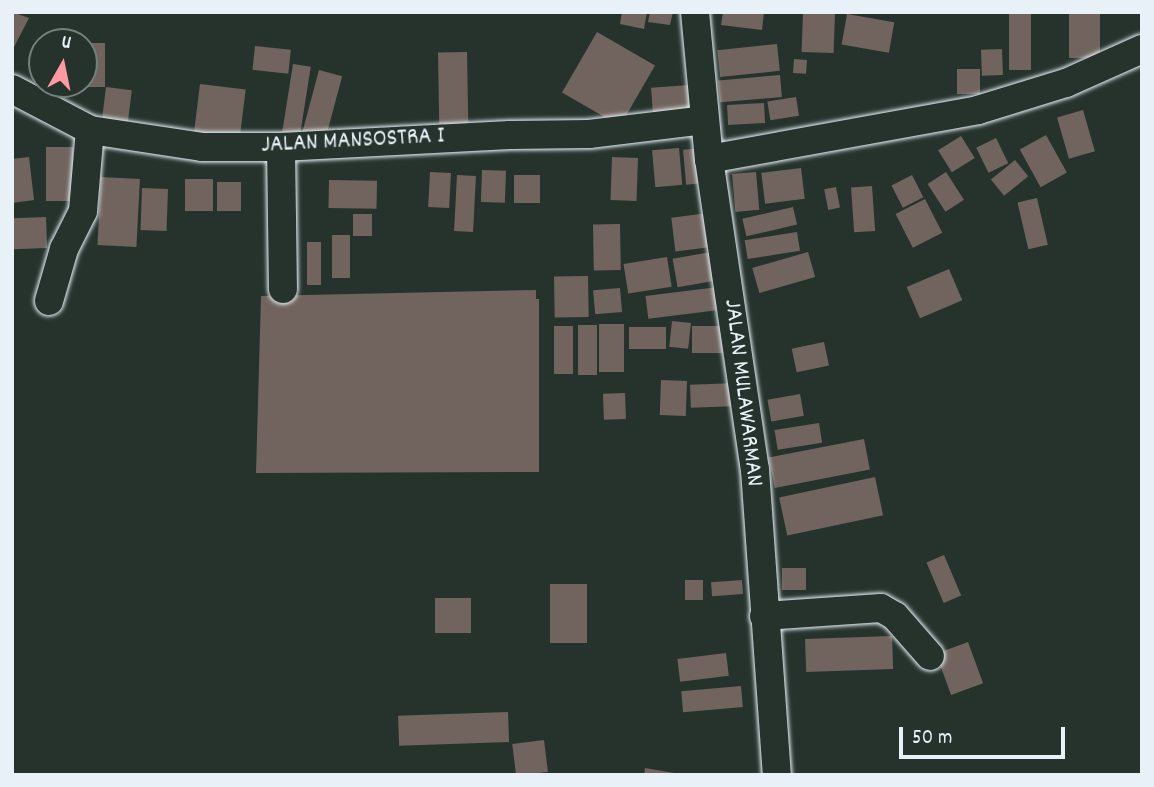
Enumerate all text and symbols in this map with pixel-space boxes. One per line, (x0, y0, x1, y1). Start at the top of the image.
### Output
north arrow (28, 28, 98, 98)
text: U (59, 30, 73, 58)
street label: JALAN MANSOSTRA I (261, 123, 445, 161)
street label: JALAN MULAWARMAN (716, 298, 768, 488)
scale bar (902, 714, 1068, 758)
text: 50 m (912, 724, 952, 754)

